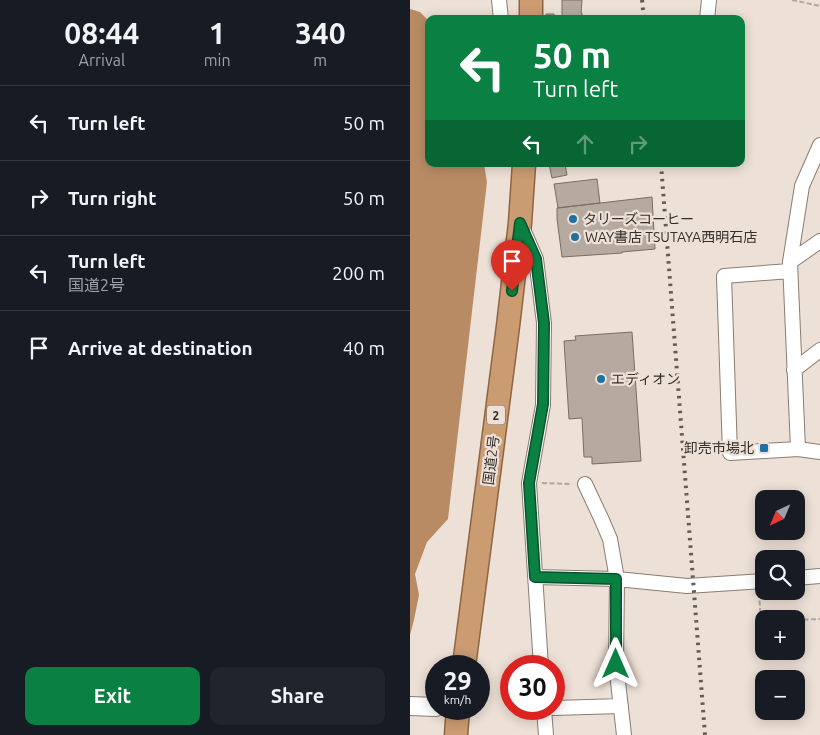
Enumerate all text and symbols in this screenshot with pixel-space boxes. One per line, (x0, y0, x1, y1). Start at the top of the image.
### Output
text: 08:44 (64, 16, 139, 50)
text: 1 (209, 16, 226, 50)
text: 340 (295, 16, 346, 50)
icon: left (450, 35, 515, 100)
text: 50 m (533, 35, 611, 75)
text: Arrival (79, 51, 125, 69)
text: min (204, 51, 231, 69)
text: m (313, 51, 327, 69)
text: Turn left (533, 76, 618, 101)
icon: left (25, 109, 53, 137)
text: Turn left (68, 112, 146, 134)
text: 50 m (343, 112, 385, 134)
icon: left (518, 130, 546, 158)
icon: ahead (571, 130, 599, 158)
icon: right (624, 130, 652, 158)
icon: right (25, 184, 53, 212)
text: Turn right (68, 187, 156, 209)
text: 50 m (343, 187, 385, 209)
place label: タリーズコーヒー (583, 211, 694, 227)
marker: タリーズコーヒー (567, 213, 579, 225)
place label: WAY書店 TSUTAYA西明石店 (585, 229, 757, 245)
marker: WAY書店 TSUTAYA西明石店 (569, 231, 581, 243)
pin (491, 240, 533, 291)
icon: arrive (498, 247, 526, 275)
text: Turn left (68, 250, 146, 272)
icon: left (25, 259, 53, 287)
text: 200 m (332, 262, 385, 284)
text: 国道2号 (68, 276, 125, 294)
icon: arrive (25, 334, 53, 362)
text: Arrive at destination (68, 337, 253, 359)
text: 40 m (343, 337, 385, 359)
place label: エディオン (611, 371, 680, 387)
marker: エディオン (595, 373, 607, 385)
road number: 2 (487, 406, 505, 424)
street label: 国道2号 (480, 434, 502, 486)
place label: 卸売市場北 (684, 440, 754, 456)
marker: 卸売市場北 (758, 442, 770, 454)
north arrow (755, 490, 805, 540)
map controls (755, 490, 805, 720)
button: search (755, 550, 805, 600)
button: + (755, 610, 805, 660)
position arrow (589, 637, 641, 689)
speed limit sign: 30 (500, 655, 565, 720)
button: Exit (25, 667, 200, 725)
button: Share (210, 667, 385, 725)
text: 29 (443, 667, 472, 695)
button: − (755, 670, 805, 720)
text: km/h (444, 693, 471, 706)

